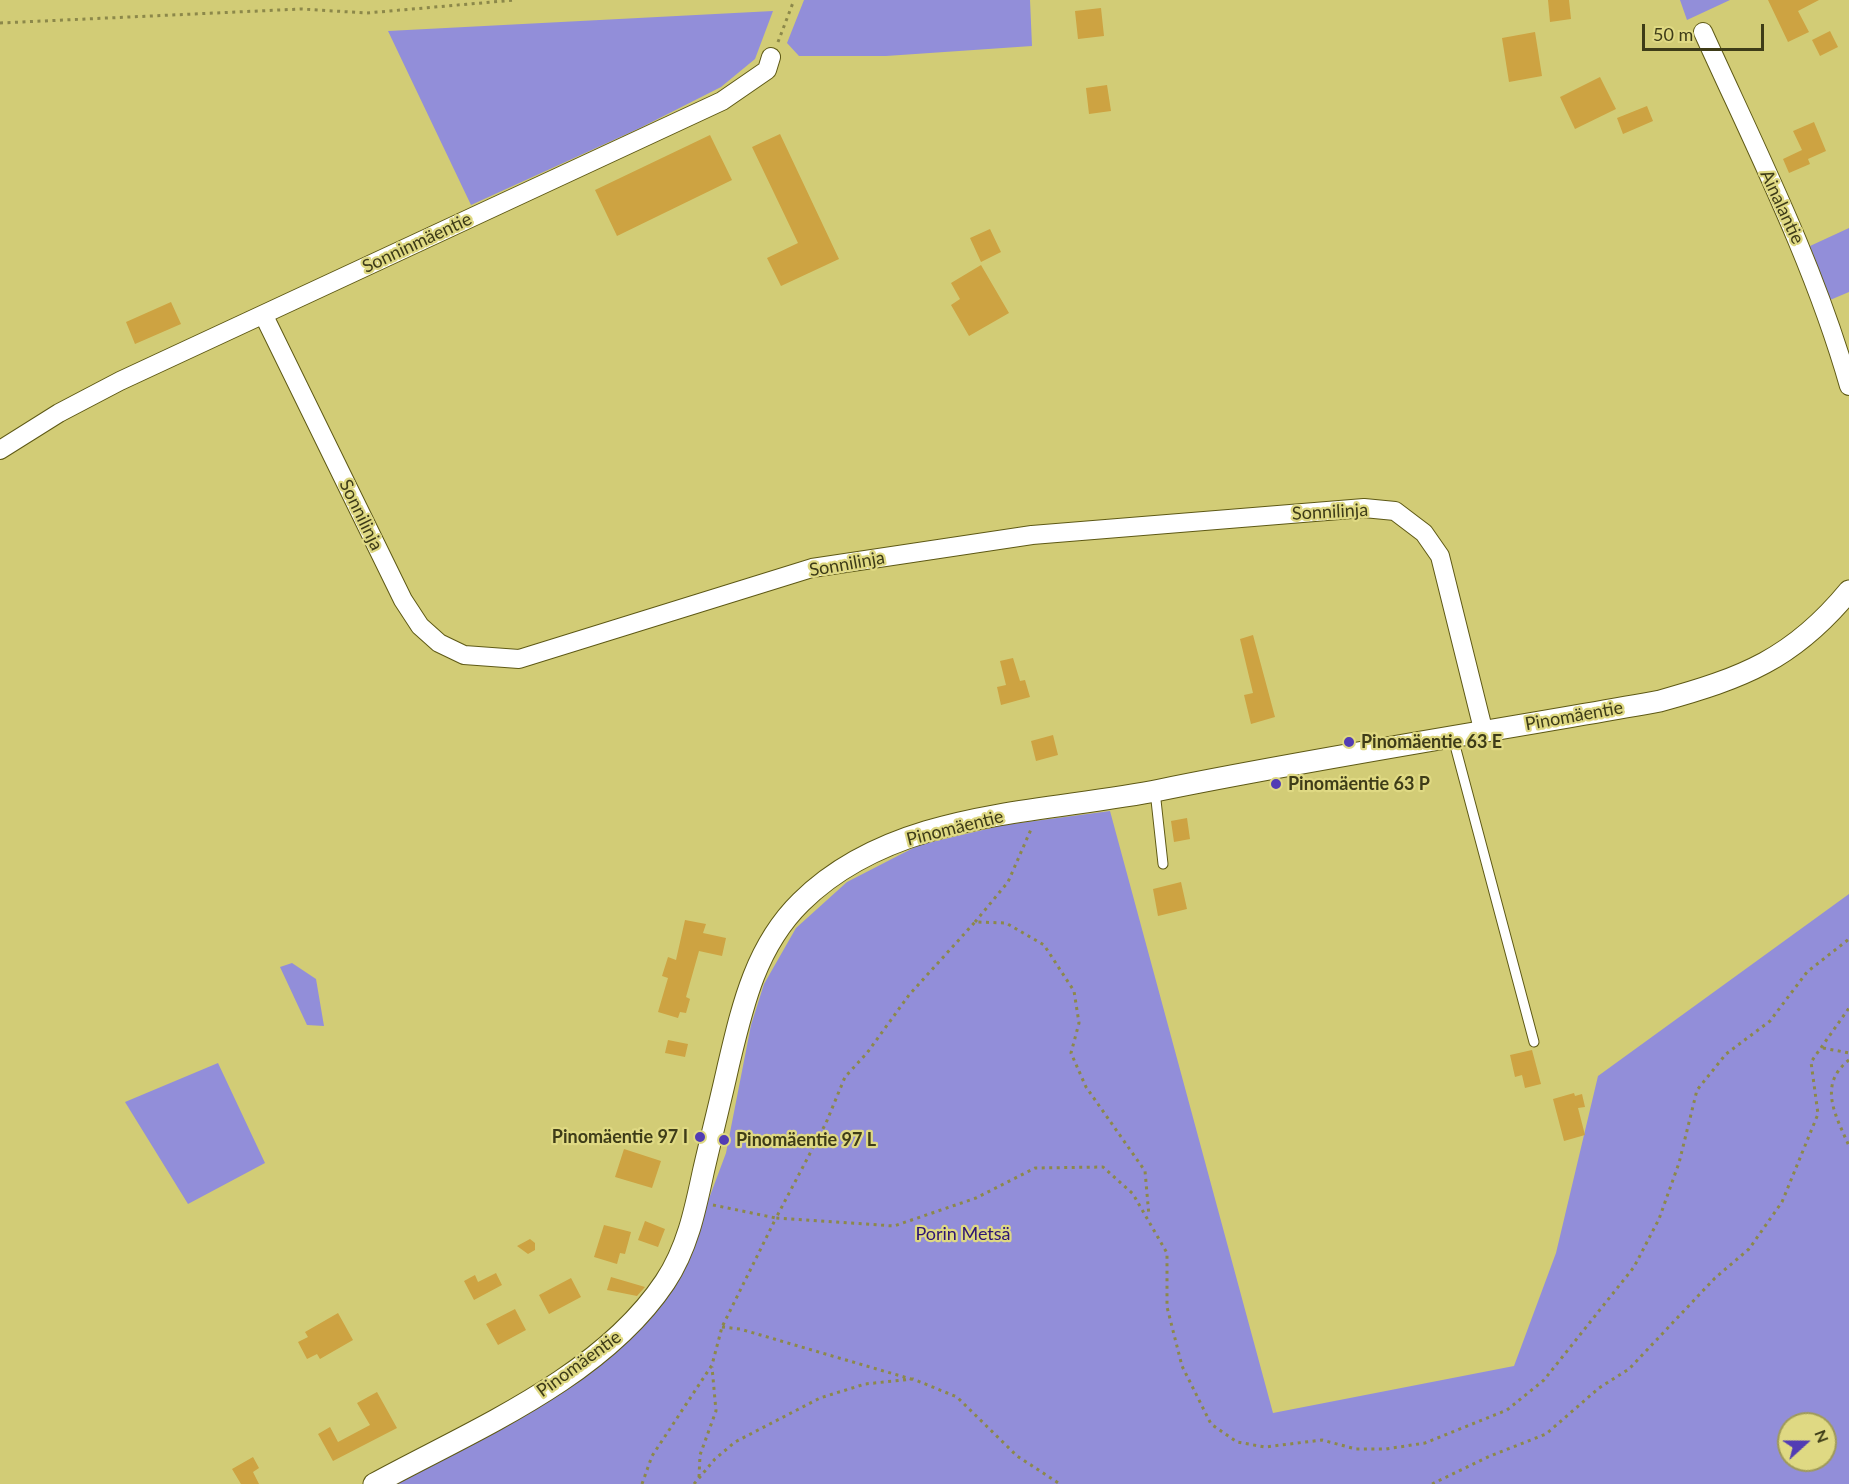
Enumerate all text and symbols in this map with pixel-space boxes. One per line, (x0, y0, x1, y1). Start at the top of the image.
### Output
scale bar (1645, 12, 1766, 50)
text: 50 m (1653, 23, 1693, 45)
street label: Ainalantie (1755, 167, 1809, 247)
street label: Sonninmäentie (359, 208, 475, 278)
street label: Sonnilinja (335, 476, 387, 554)
street label: Sonnilinja (1291, 499, 1369, 525)
street label: Sonnilinja (808, 547, 886, 581)
street label: Pinomäentie (1523, 697, 1625, 735)
place label: Pinomäentie 63 E (1361, 731, 1502, 753)
marker: Pinomäentie 63 E (1342, 735, 1356, 749)
place label: Pinomäentie 63 P (1288, 773, 1430, 795)
marker: Pinomäentie 63 P (1269, 777, 1283, 791)
street label: Pinomäentie (904, 806, 1006, 850)
place label: Pinomäentie 97 I (552, 1126, 688, 1148)
place label: Pinomäentie 97 L (736, 1129, 876, 1151)
marker: Pinomäentie 97 I (693, 1130, 707, 1144)
marker: Pinomäentie 97 L (717, 1133, 731, 1147)
park label: Porin Metsä (915, 1223, 1011, 1245)
street label: Pinomäentie (533, 1326, 625, 1402)
north arrow (1777, 1412, 1837, 1472)
text: N (1811, 1427, 1833, 1445)

